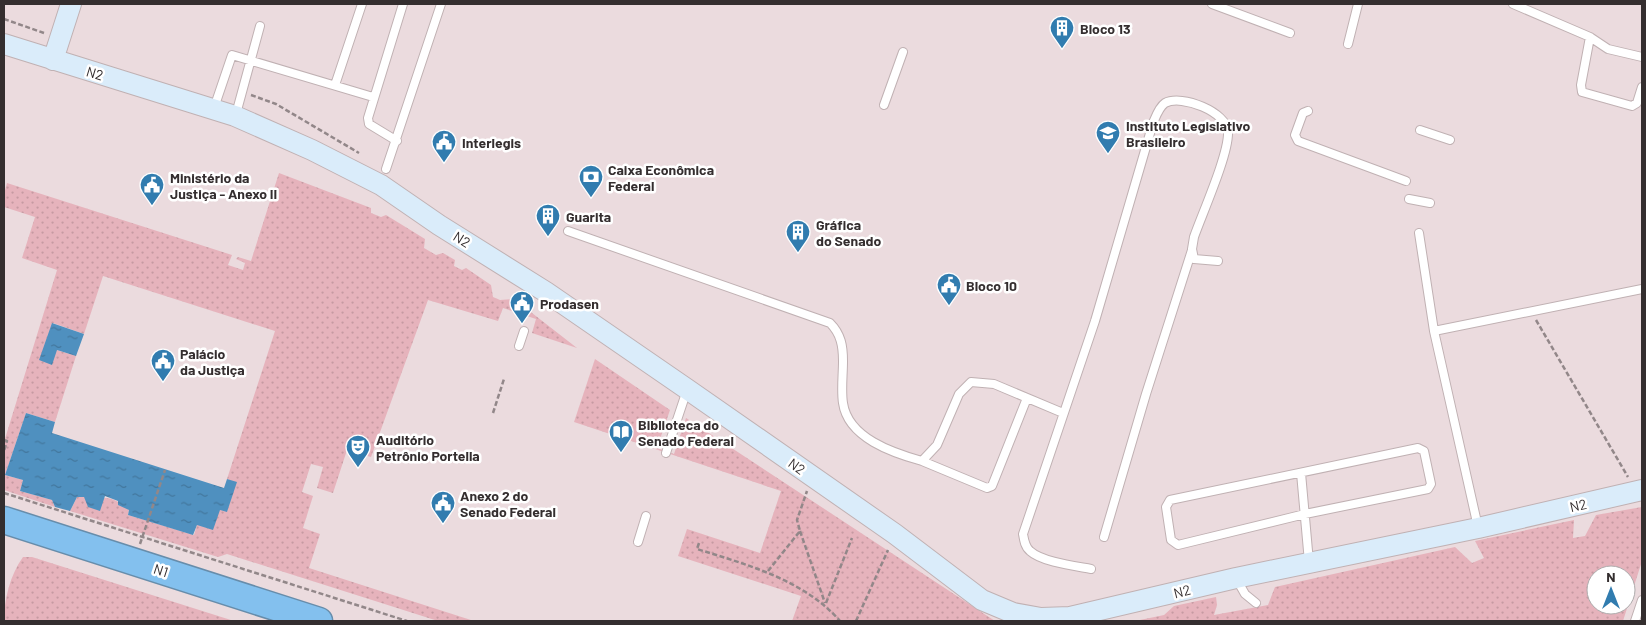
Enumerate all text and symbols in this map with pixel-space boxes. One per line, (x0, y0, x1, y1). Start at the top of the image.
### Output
building icon: Bloco 13 (1049, 15, 1075, 49)
place label: Bloco 13 (1080, 20, 1130, 37)
street label: N2 (84, 62, 106, 84)
place label: Instituto Legislativo Brasileiro (1126, 117, 1250, 150)
school or university icon: Instituto Legislativo Brasileiro (1095, 120, 1121, 154)
public building icon: Interlegis (431, 129, 457, 163)
place label: Interlegis (462, 134, 521, 151)
place label: Caixa Econômica Federal (608, 161, 714, 194)
bank icon: Caixa Econômica Federal (578, 164, 604, 198)
place label: Ministério da Justiça - Anexo II (170, 169, 277, 202)
public building icon: Ministério da Justiça - Anexo II (139, 172, 165, 206)
building icon: Guarita (535, 203, 561, 237)
place label: Guarita (566, 208, 611, 225)
place label: Gráfica do Senado (816, 216, 881, 249)
building icon: Gráfica do Senado (785, 219, 811, 253)
street label: N2 (450, 227, 474, 251)
public building icon: Bloco 10 (936, 272, 962, 306)
place label: Bloco 10 (966, 277, 1017, 294)
public building icon: Prodasen (509, 290, 535, 324)
place label: Prodasen (540, 295, 599, 312)
place label: Palácio da Justiça (180, 345, 245, 378)
public building icon: Palácio da Justiça (150, 348, 176, 382)
place label: Biblioteca do Senado Federal (638, 416, 734, 449)
library icon: Biblioteca do Senado Federal (608, 419, 634, 453)
place label: Auditório Petrônio Portella (376, 431, 480, 464)
theatre icon: Auditório Petrônio Portella (345, 434, 371, 468)
street label: N2 (785, 454, 809, 478)
place label: Anexo 2 do Senado Federal (460, 487, 556, 520)
public building icon: Anexo 2 do Senado Federal (430, 490, 456, 524)
street label: N2 (1568, 495, 1588, 515)
street label: N1 (152, 560, 170, 580)
north arrow (1586, 565, 1636, 615)
text: N (1606, 568, 1616, 585)
street label: N2 (1172, 581, 1192, 601)

